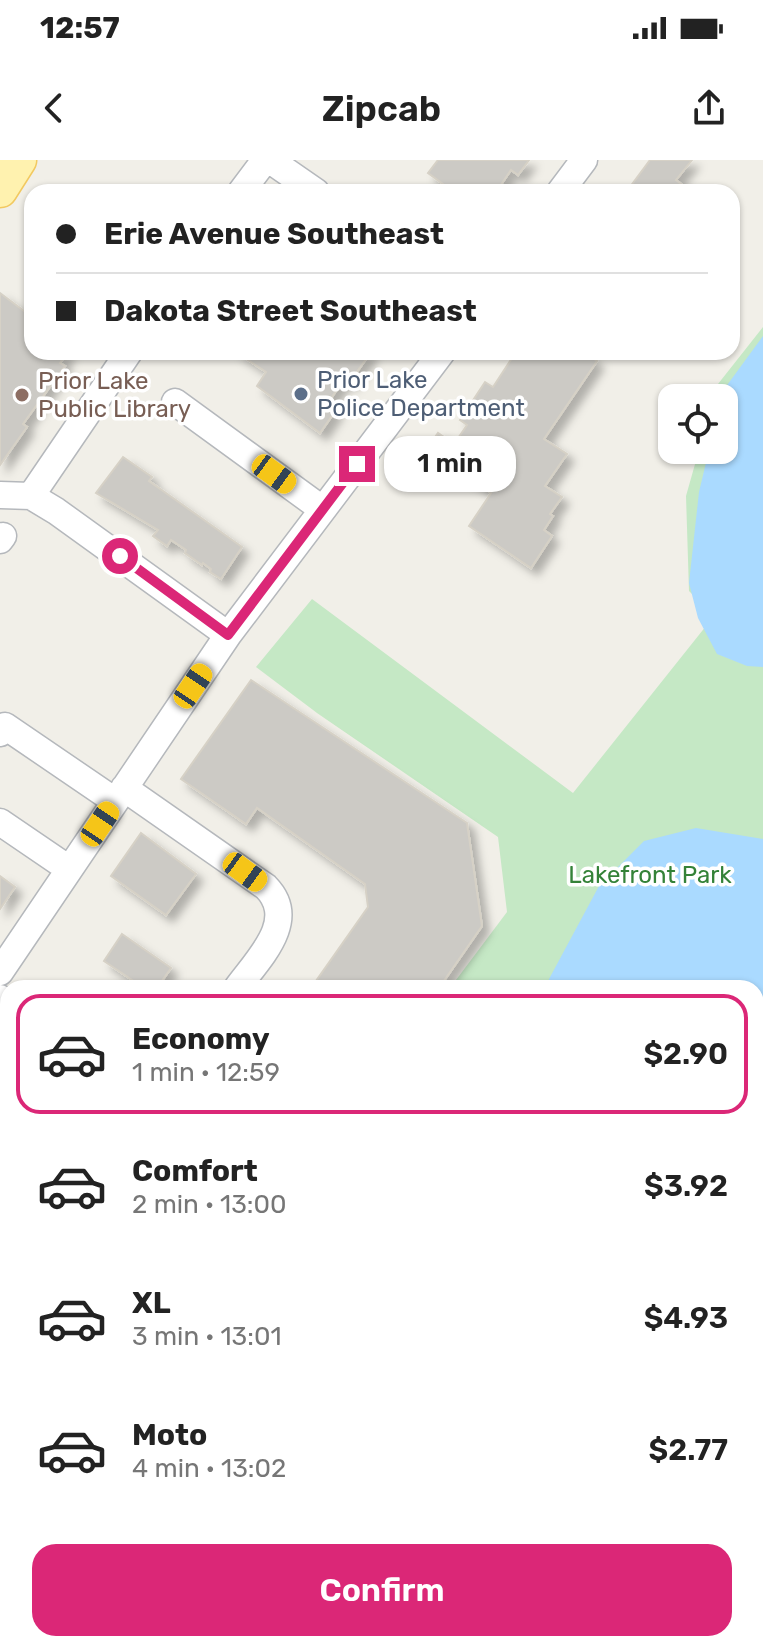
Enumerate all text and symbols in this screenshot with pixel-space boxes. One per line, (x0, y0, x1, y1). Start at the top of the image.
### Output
text: 12:57 (40, 10, 120, 46)
icon: back (32, 86, 76, 130)
icon: share (687, 86, 731, 130)
text: Zipcab (322, 87, 441, 130)
text: Erie Avenue Southeast (104, 216, 444, 252)
text: Dakota Street Southeast (104, 293, 477, 329)
place label: Prior Lake Police Department (317, 366, 525, 422)
place label: Prior Lake Public Library (38, 367, 191, 423)
map controls (658, 384, 738, 464)
button: locate (658, 384, 738, 464)
marker: Prior Lake Police Department (292, 385, 310, 403)
marker: Prior Lake Public Library (13, 386, 31, 404)
callout: 1 min (385, 436, 517, 492)
route end (339, 446, 375, 482)
text: 1 min (417, 448, 483, 479)
car (248, 450, 300, 498)
route start (102, 538, 138, 574)
car (170, 659, 216, 713)
car (77, 797, 123, 851)
car (219, 848, 271, 896)
park label: Lakefront Park (568, 861, 732, 889)
icon: car (36, 1018, 108, 1090)
text: Economy (132, 1021, 270, 1057)
text: $2.90 (643, 1036, 728, 1072)
text: 1 min · 12:59 (132, 1057, 280, 1088)
icon: car (36, 1150, 108, 1222)
text: Comfort (132, 1153, 258, 1189)
text: $3.92 (644, 1168, 728, 1204)
text: 2 min · 13:00 (132, 1189, 287, 1220)
icon: car (36, 1282, 108, 1354)
text: XL (132, 1285, 171, 1321)
text: $4.93 (644, 1300, 728, 1336)
text: 3 min · 13:01 (132, 1321, 282, 1352)
icon: car (36, 1414, 108, 1486)
text: Moto (132, 1417, 207, 1453)
text: $2.77 (648, 1432, 728, 1468)
text: 4 min · 13:02 (132, 1453, 286, 1484)
button: Confirm (32, 1544, 732, 1636)

